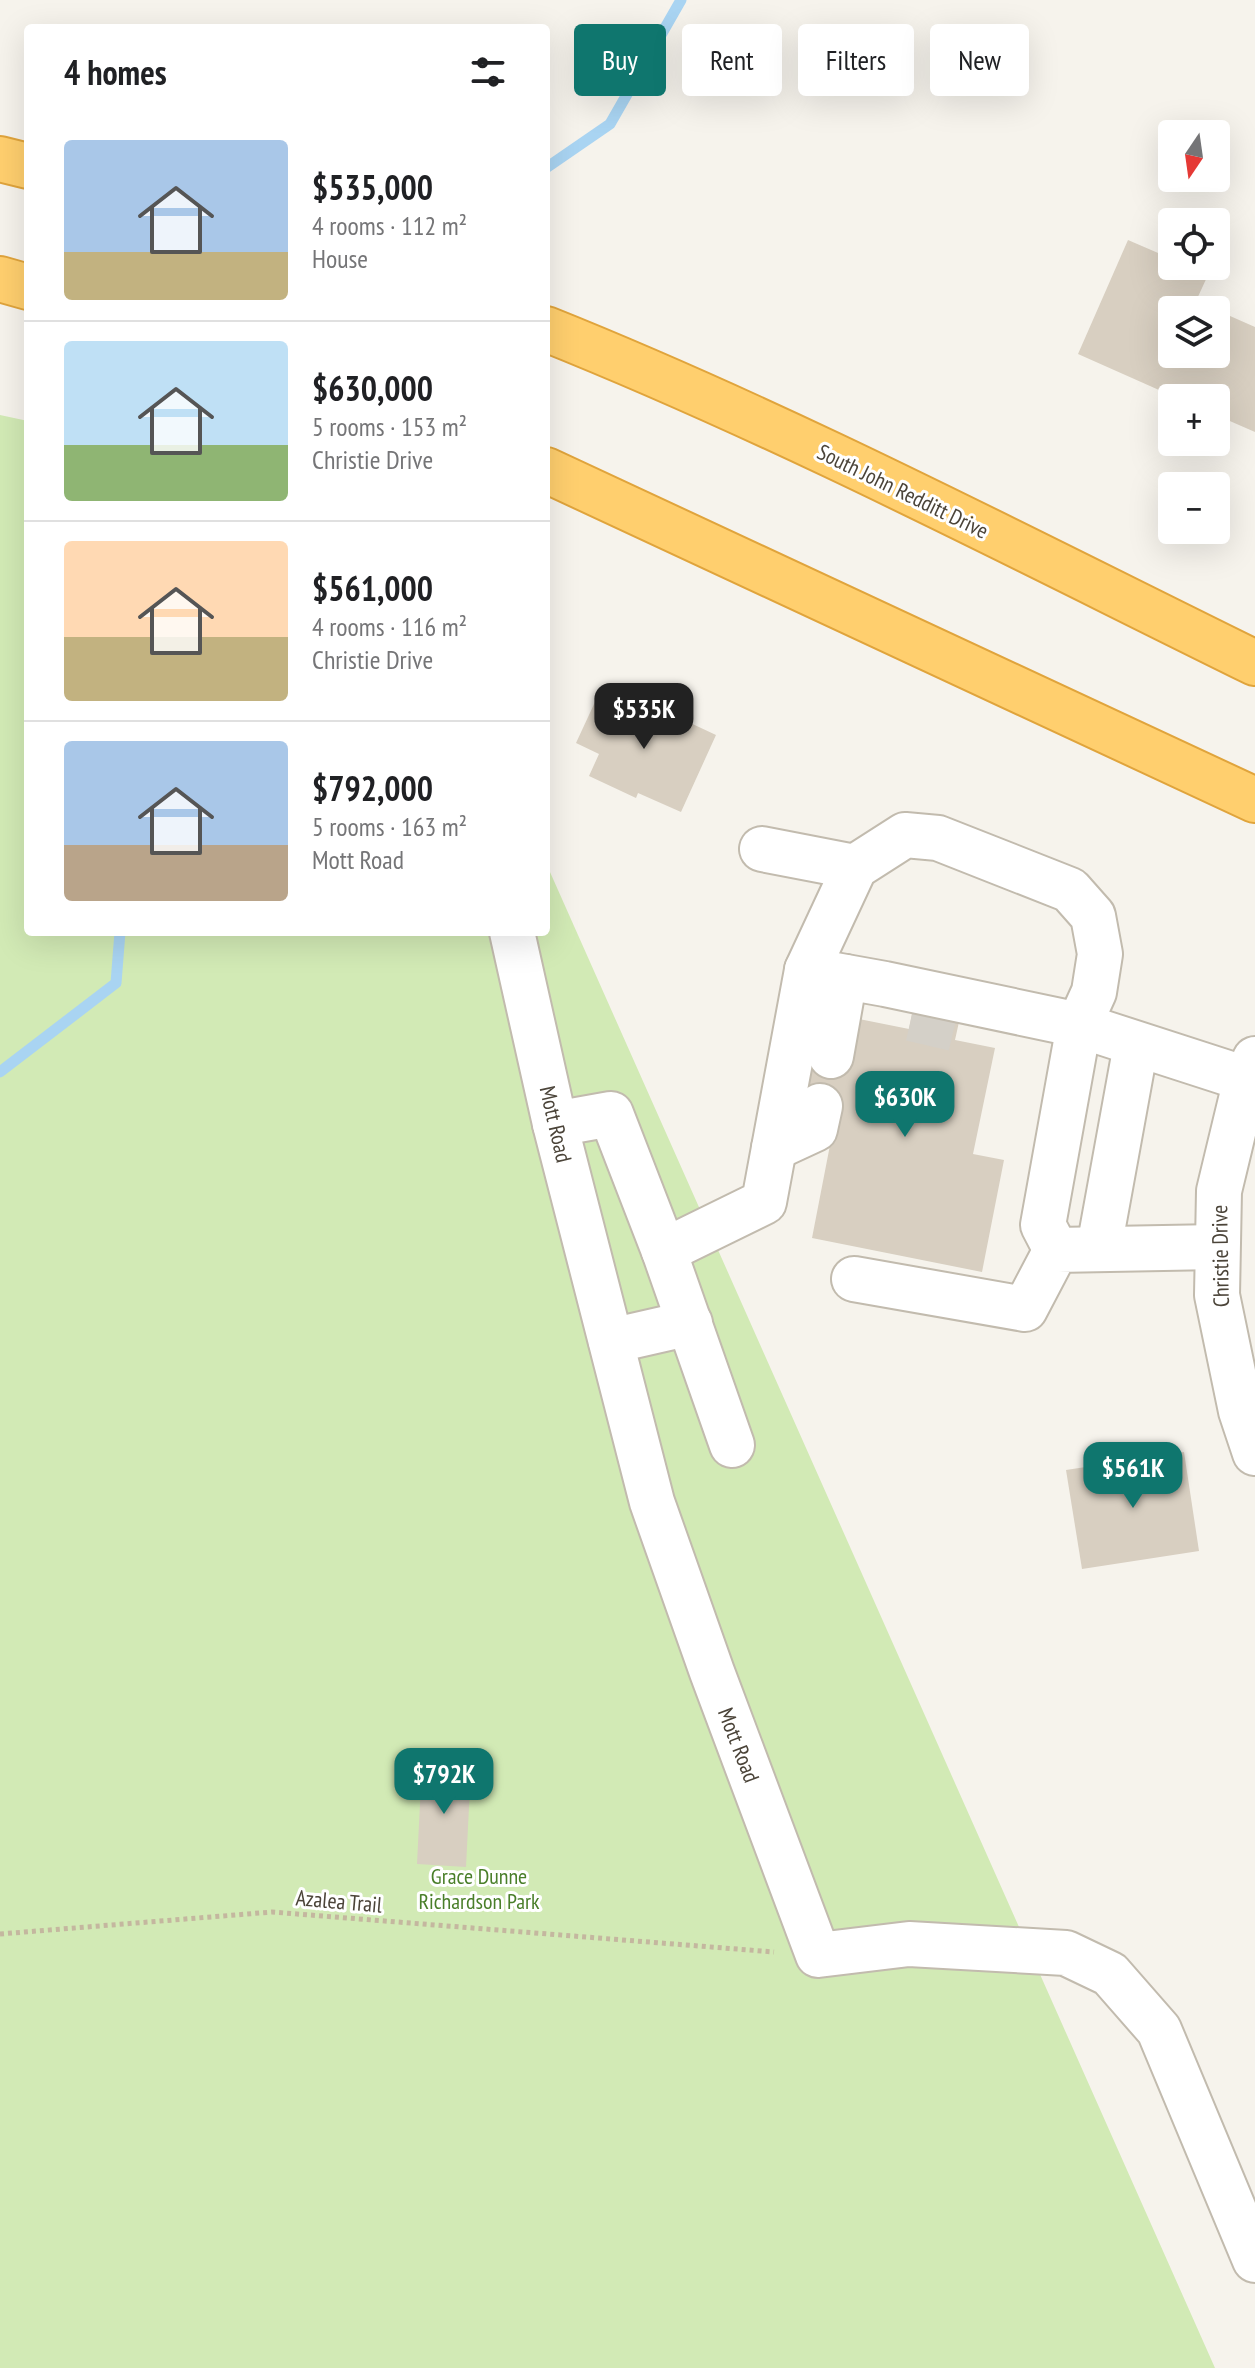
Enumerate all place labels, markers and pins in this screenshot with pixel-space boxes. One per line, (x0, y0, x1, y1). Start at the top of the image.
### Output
pin: $535K (588, 683, 700, 751)
pin: $630K (849, 1071, 961, 1139)
pin: $561K (1077, 1442, 1189, 1510)
pin: $792K (388, 1748, 500, 1816)

